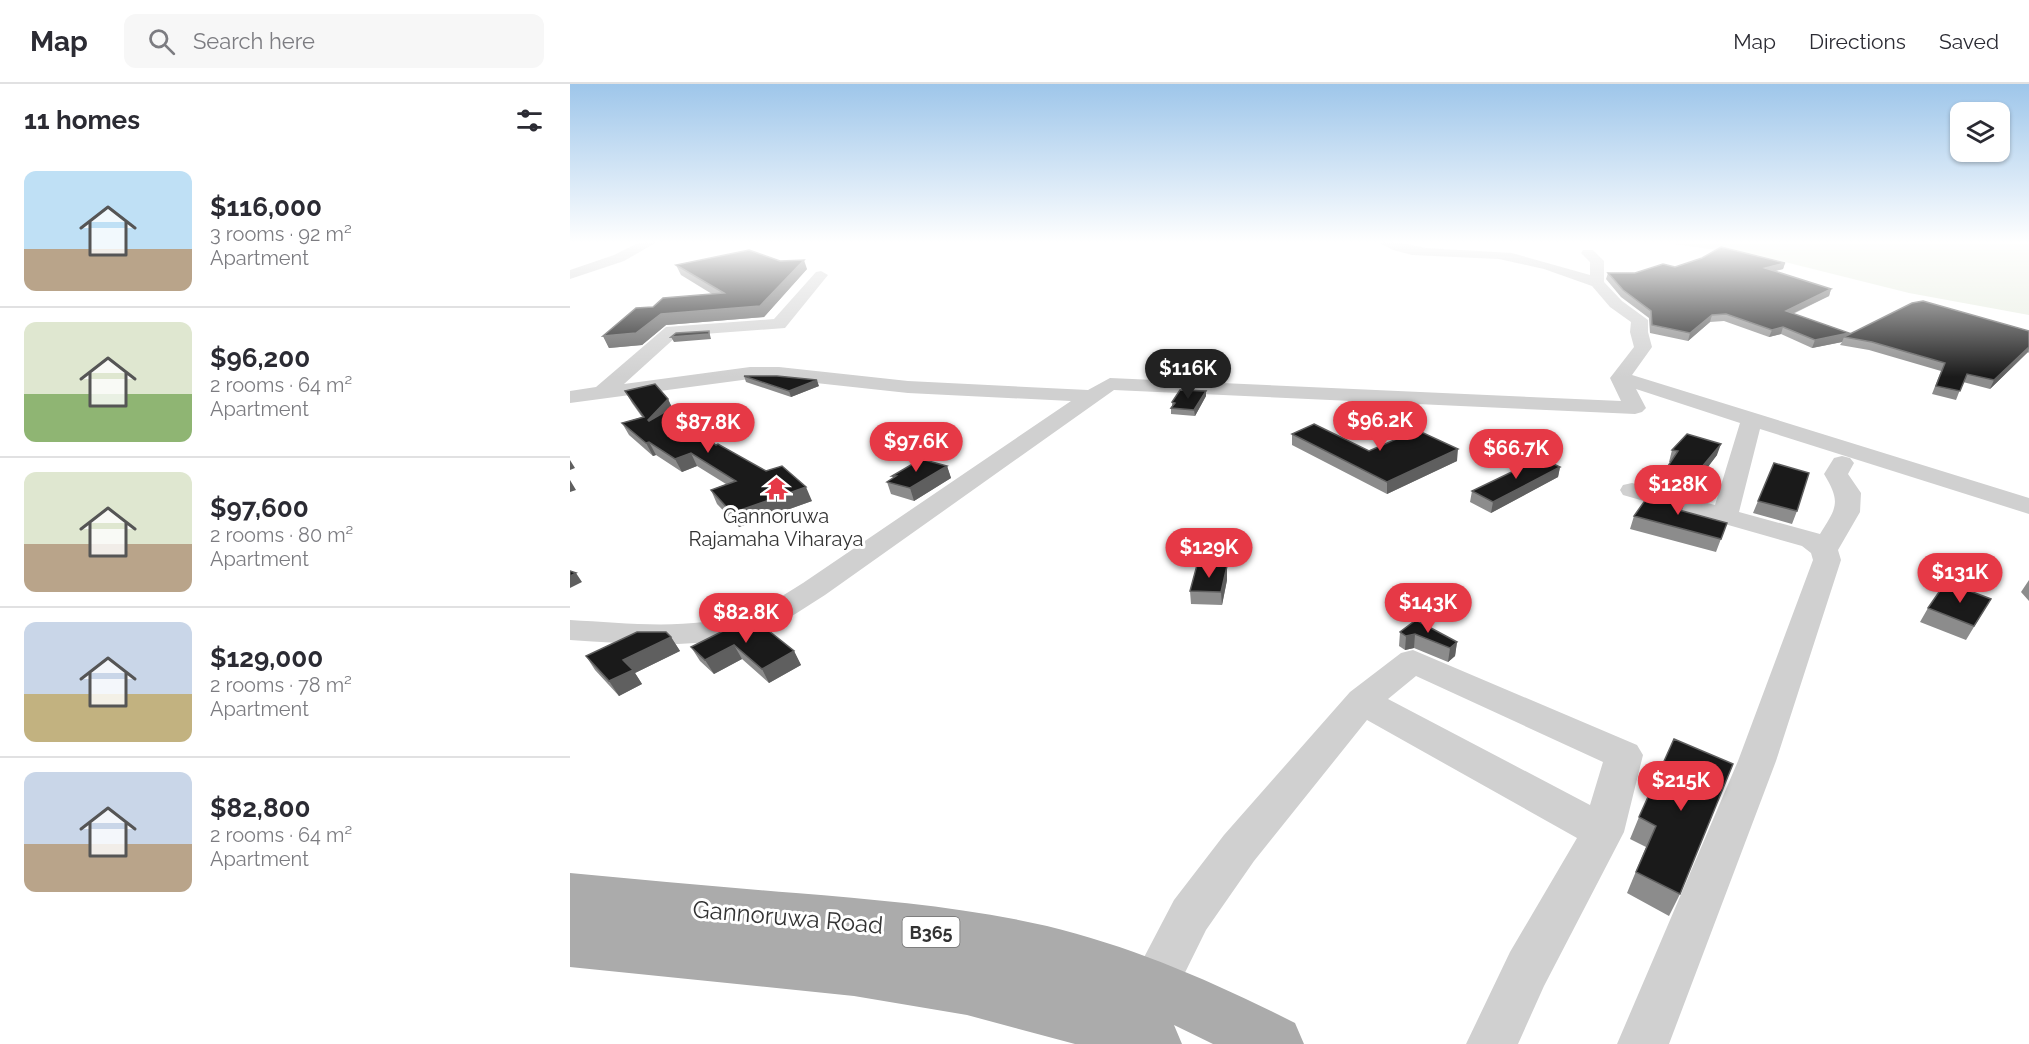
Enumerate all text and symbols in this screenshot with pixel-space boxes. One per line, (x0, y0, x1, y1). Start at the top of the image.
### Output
search box (124, 14, 544, 68)
text: Map (30, 25, 88, 58)
icon: search (145, 25, 178, 58)
text: Search here (193, 28, 315, 54)
text: Map (1733, 29, 1776, 54)
text: Directions (1809, 29, 1906, 54)
text: Saved (1939, 29, 1999, 54)
map controls (1950, 102, 2010, 162)
button: layers (1950, 102, 2010, 162)
icon: filters (513, 104, 546, 137)
text: 11 homes (24, 105, 140, 135)
text: $116,000 (210, 192, 322, 222)
icon: home (72, 195, 144, 267)
text: 3 rooms · 92 m² (210, 222, 352, 246)
text: Apartment (210, 246, 309, 270)
text: $96,200 (210, 343, 310, 373)
icon: home (72, 346, 144, 418)
pin: $116K (1146, 349, 1230, 400)
text: $116K (1159, 356, 1217, 380)
text: 2 rooms · 64 m² (210, 373, 352, 397)
text: Apartment (210, 397, 309, 421)
pin: $96.2K (1331, 401, 1429, 452)
pin: $87.8K (659, 403, 757, 454)
text: $96.2K (1347, 408, 1413, 432)
text: $87.8K (676, 410, 740, 434)
pin: $97.6K (867, 422, 965, 473)
text: $97.6K (884, 429, 948, 453)
pin: $66.7K (1467, 429, 1565, 480)
text: $66.7K (1483, 436, 1549, 460)
pin: $128K (1636, 465, 1720, 516)
text: $128K (1648, 472, 1708, 496)
temple icon: Gannoruwa Rajamaha Viharaya (763, 476, 789, 502)
text: $97,600 (210, 493, 309, 523)
icon: home (72, 496, 144, 568)
place label: Gannoruwa Rajamaha Viharaya (689, 504, 864, 551)
text: 2 rooms · 80 m² (210, 523, 353, 547)
pin: $129K (1167, 528, 1251, 579)
text: $129K (1180, 535, 1239, 559)
text: Apartment (210, 547, 309, 571)
pin: $131K (1918, 553, 2002, 604)
text: $131K (1932, 560, 1988, 584)
pin: $143K (1386, 583, 1470, 634)
text: $143K (1399, 590, 1457, 614)
pin: $82.8K (697, 593, 795, 644)
text: $82.8K (713, 600, 779, 624)
text: $129,000 (210, 643, 323, 673)
icon: home (72, 646, 144, 718)
text: 2 rooms · 78 m² (210, 673, 352, 697)
text: Apartment (210, 697, 309, 721)
pin: $215K (1639, 761, 1723, 812)
text: $215K (1652, 768, 1710, 792)
text: $82,800 (210, 793, 311, 823)
icon: home (72, 796, 144, 868)
text: 2 rooms · 64 m² (210, 823, 352, 847)
text: Apartment (210, 847, 309, 871)
street label: Gannoruwa Road (692, 894, 884, 940)
road number: B365 (902, 917, 959, 947)

